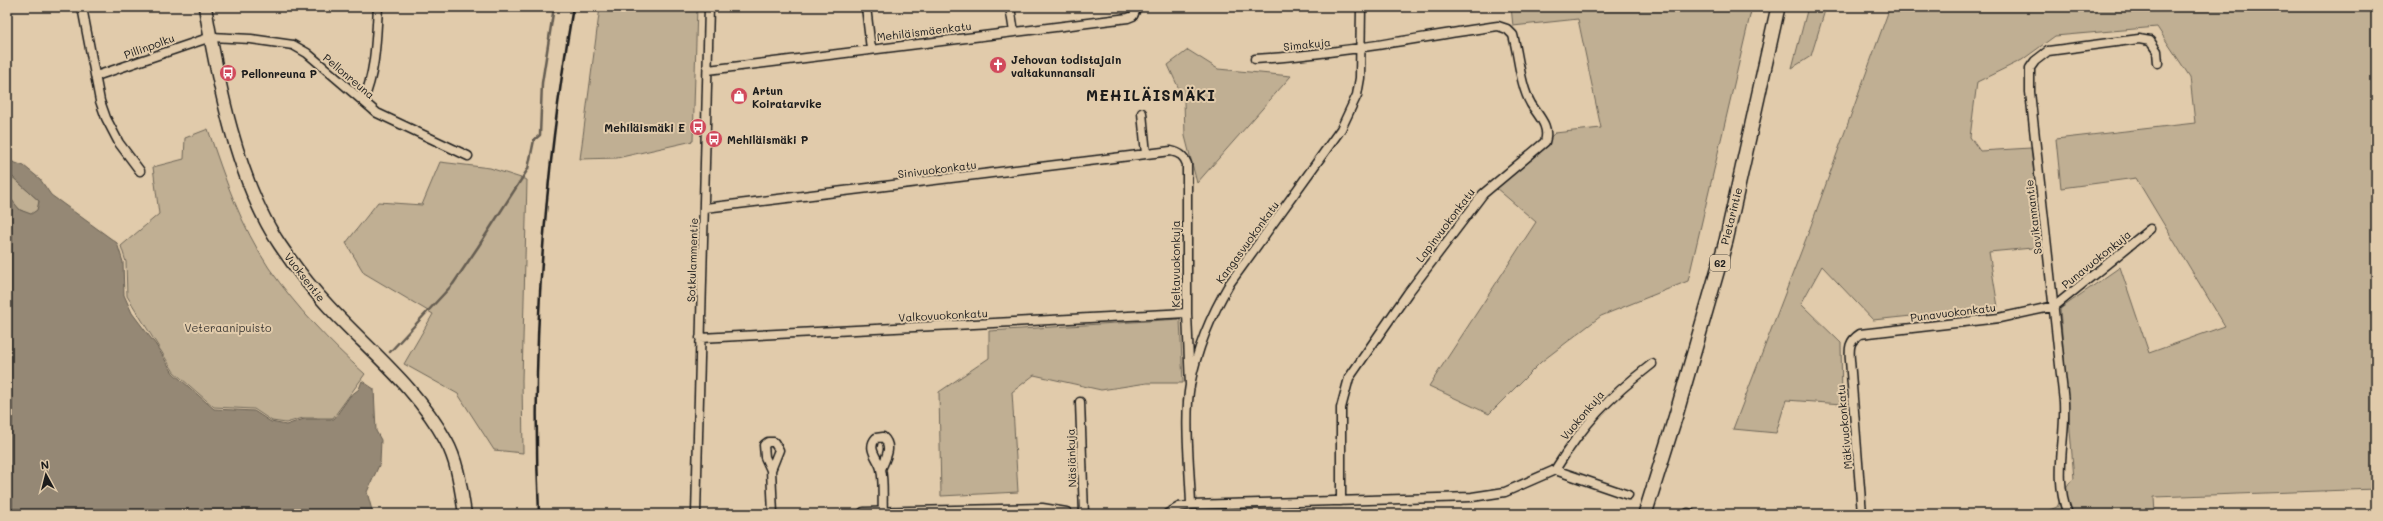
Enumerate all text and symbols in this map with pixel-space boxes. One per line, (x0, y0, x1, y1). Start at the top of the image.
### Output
street label: Mehiläismäenkatu (876, 18, 972, 44)
street label: Pillinpolku (122, 30, 176, 62)
street label: Simakuja (1283, 34, 1332, 54)
street label: Pellonreuna (320, 50, 378, 102)
place label: Jehovan todistajain valtakunnansali (1011, 52, 1121, 80)
church icon: Jehovan todistajain valtakunnansali (988, 55, 1008, 75)
bus stop icon: Pellonreuna P (218, 63, 238, 83)
place label: Pellonreuna P (241, 66, 318, 81)
place label: Artun Koiratarvike (752, 83, 822, 111)
district label: MEHILÄISMÄKI (1086, 85, 1216, 105)
shop icon: Artun Koiratarvike (729, 86, 749, 106)
bus stop icon: Mehiläismäki E (688, 117, 708, 137)
place label: Mehiläismäki E (604, 120, 685, 135)
bus stop icon: Mehiläismäki P (704, 129, 724, 149)
place label: Mehiläismäki P (727, 132, 809, 147)
street label: Sinivuokonkatu (897, 157, 977, 181)
street label: Savikannantie (2021, 179, 2045, 255)
street label: Lapinvuokonkatu (1412, 185, 1478, 265)
street label: Pietarintie (1717, 186, 1745, 246)
street label: Kangasvuokonkatu (1212, 198, 1282, 286)
street label: Sotkulammentie (683, 217, 701, 302)
street label: Keltavuokonkuja (1168, 220, 1183, 308)
street label: Punavuokonkuja (2058, 226, 2134, 292)
street label: Vuoksentie (281, 249, 329, 305)
road number: 62 (1710, 255, 1730, 271)
street label: Punavuokonkatu (1909, 299, 1997, 325)
street label: Valkovuokonkatu (898, 305, 988, 325)
park label: Veteraanipuisto (184, 320, 272, 335)
street label: Mäkivuokonkatu (1833, 384, 1855, 470)
street label: Vuokonkuja (1557, 387, 1607, 443)
street label: Näsiänkuja (1062, 428, 1080, 488)
north arrow (26, 455, 66, 495)
text: N (40, 457, 50, 473)

